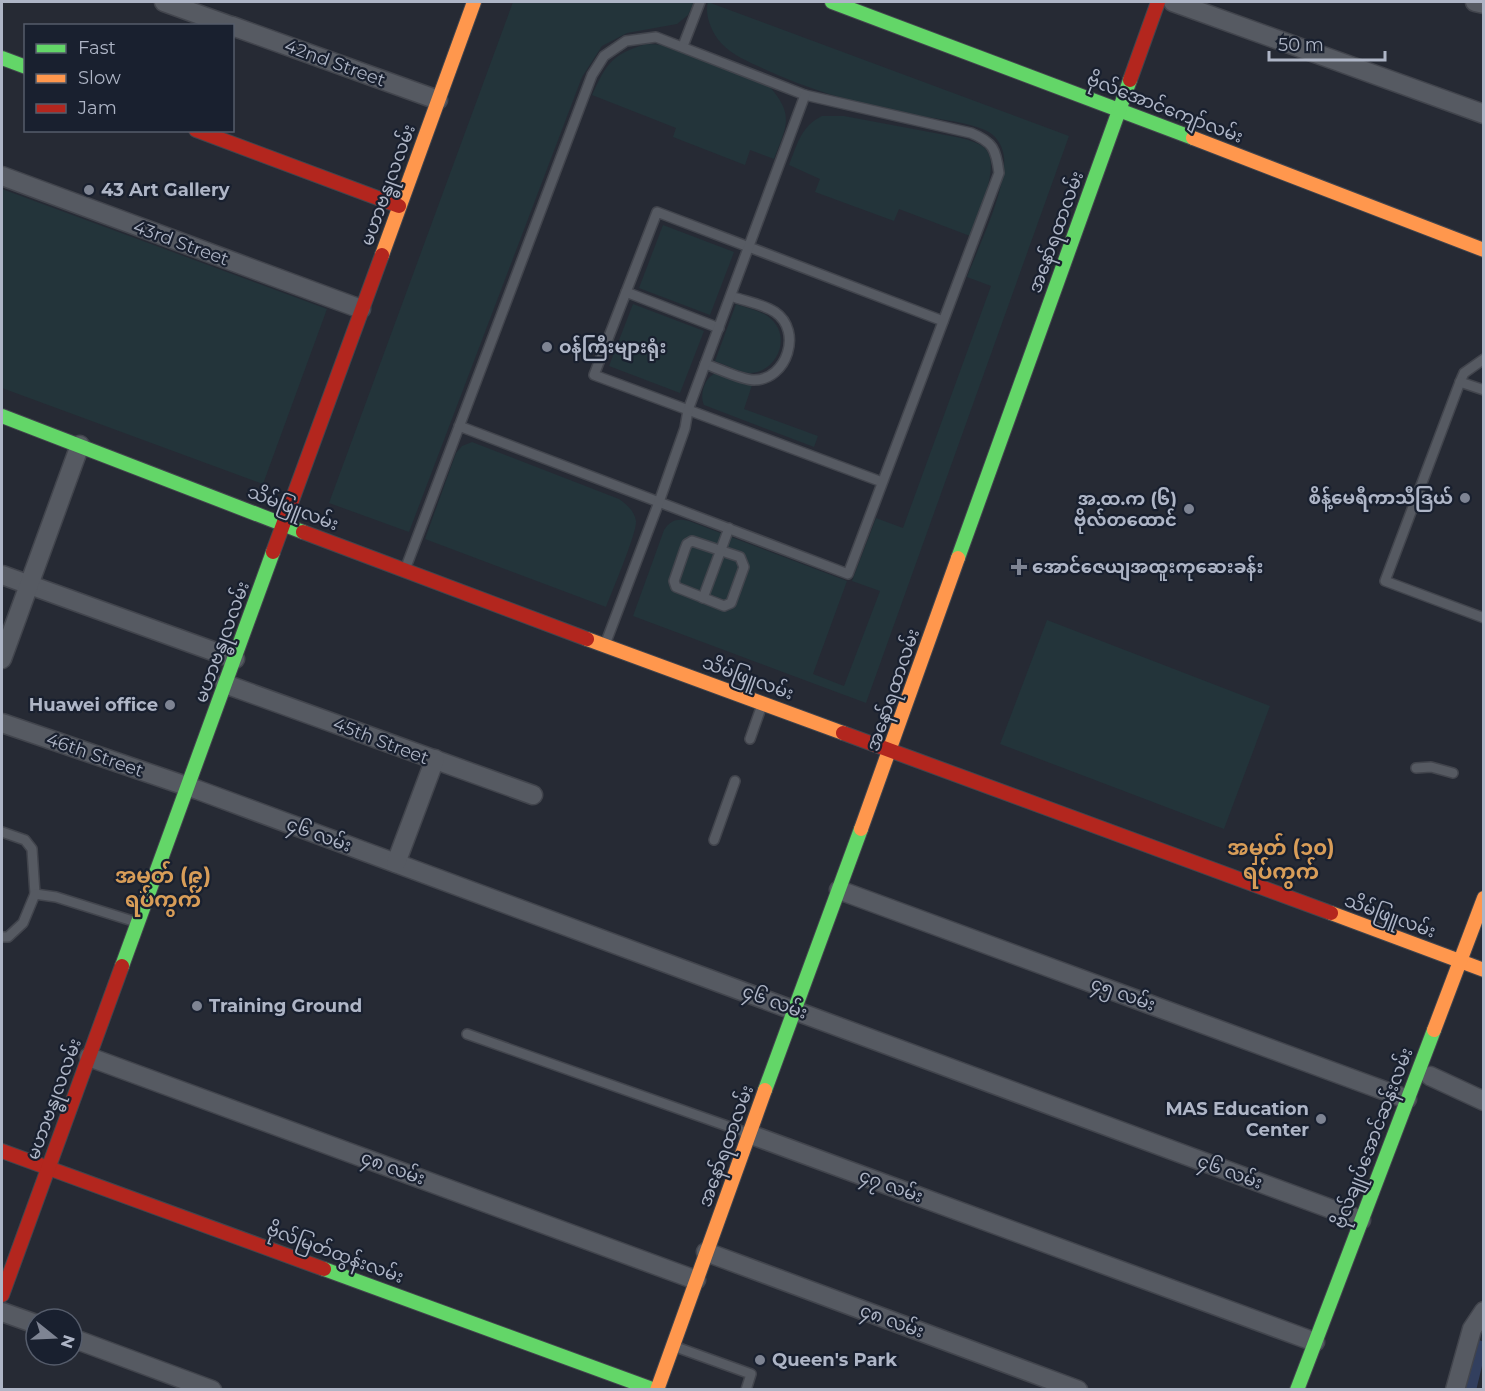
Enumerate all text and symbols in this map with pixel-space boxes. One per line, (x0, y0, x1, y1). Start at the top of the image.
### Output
legend (24, 24, 234, 132)
scale bar (1269, 24, 1384, 62)
text: 50 m (1278, 34, 1324, 56)
street label: 42nd Street (282, 35, 388, 91)
text: Fast (78, 37, 116, 59)
street label: ဗိုလ်အောင်ကျော်လမ်း (1082, 65, 1247, 152)
text: Slow (78, 67, 121, 89)
text: Jam (77, 97, 117, 119)
street label: မဟာဗန္ဓုလလမ်း (354, 121, 424, 250)
street label: အနော်ရထာလမ်း (1022, 167, 1092, 297)
place label: 43 Art Gallery (101, 179, 230, 201)
marker: 43 Art Gallery (82, 183, 96, 197)
street label: 43rd Street (130, 216, 232, 270)
place label: ဝန်ကြီးများရုံး (559, 335, 666, 362)
marker: ဝန်ကြီးများရုံး (540, 340, 554, 354)
street label: သိမ်ဖြူလမ်း (243, 478, 343, 539)
place label: စိန့်မေရီကာသီဒြယ် (1309, 486, 1453, 512)
place label: အ.ထ.က (၆) ဗိုလ်တထောင် (1074, 487, 1177, 534)
marker: စိန့်မေရီကာသီဒြယ် (1458, 491, 1472, 505)
marker: အ.ထ.က (၆) ဗိုလ်တထောင် (1182, 502, 1196, 516)
place label: အောင်ဇေယျအထူးကုဆေးခန်း (1032, 555, 1263, 582)
marker: အောင်ဇေယျအထူးကုဆေးခန်း (1010, 558, 1028, 576)
street label: မဟာဗန္ဓုလလမ်း (188, 578, 258, 707)
street label: အနော်ရထာလမ်း (860, 625, 928, 756)
street label: သိမ်ဖြူလမ်း (698, 648, 798, 708)
place label: Huawei office (29, 694, 158, 716)
marker: Huawei office (163, 698, 177, 712)
street label: 45th Street (330, 713, 432, 769)
street label: 46th Street (43, 728, 147, 782)
street label: ၄၆ လမ်း (282, 811, 355, 861)
district label: အမှတ် (၁၀) ရပ်ကွက် (1227, 832, 1335, 889)
district label: အမှတ် (၉) ရပ်ကွက် (115, 860, 211, 917)
street label: သိမ်ဖြူလမ်း (1340, 886, 1440, 946)
street label: ၄၅ လမ်း (1087, 970, 1159, 1019)
street label: ၄၆ လမ်း (738, 978, 811, 1028)
place label: Training Ground (209, 995, 362, 1017)
marker: Training Ground (190, 999, 204, 1013)
street label: မဟာဗန္ဓုလလမ်း (20, 1035, 90, 1164)
street label: ဗိုလ်ချုပ်အောင်ဆန်းလမ်း (1326, 1043, 1421, 1233)
street label: အနော်ရထာလမ်း (692, 1081, 762, 1211)
place label: MAS Education Center (1165, 1098, 1309, 1141)
marker: MAS Education Center (1314, 1112, 1328, 1126)
street label: ၄၈ လမ်း (357, 1144, 429, 1193)
street label: ၄၆ လမ်း (1193, 1148, 1266, 1198)
street label: ၄၇ လမ်း (855, 1162, 927, 1211)
street label: ဗိုလ်မြတ်ထွန်းလမ်း (262, 1215, 408, 1292)
street label: ၄၈ လမ်း (856, 1297, 928, 1346)
north arrow (24, 1307, 84, 1367)
text: N (57, 1332, 79, 1351)
place label: Queen's Park (772, 1349, 897, 1371)
marker: Queen's Park (753, 1353, 767, 1367)

